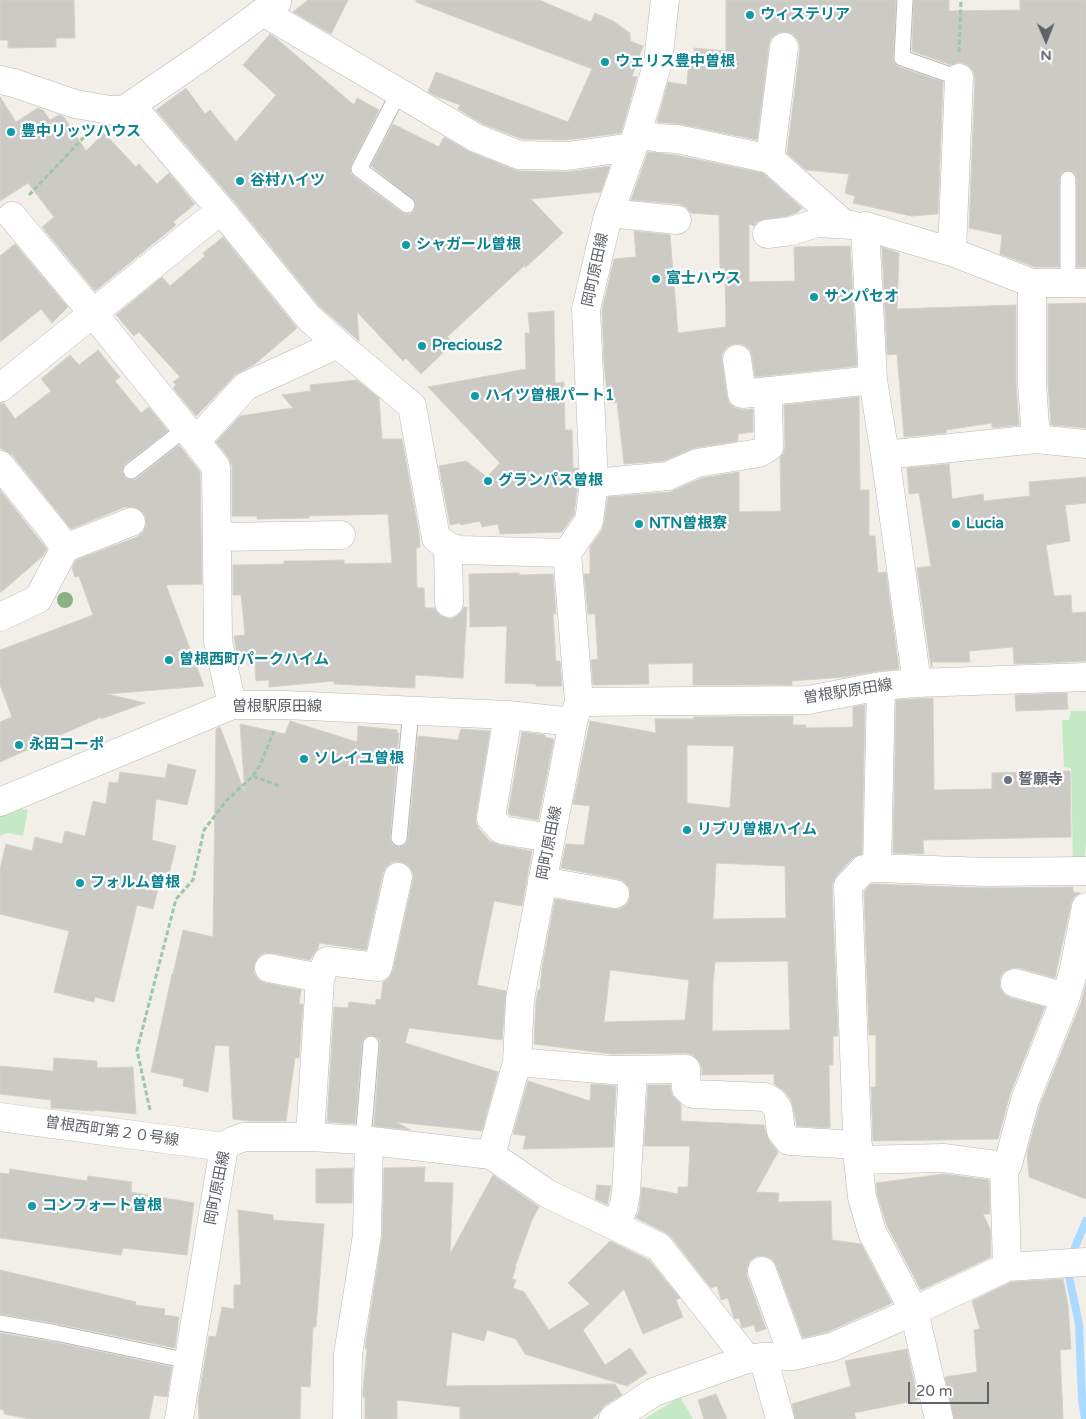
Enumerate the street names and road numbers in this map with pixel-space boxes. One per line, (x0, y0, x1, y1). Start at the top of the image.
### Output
street label: 岡町原田線 (579, 231, 613, 309)
street label: 曽根駅原田線 (802, 676, 894, 708)
street label: 曽根駅原田線 (232, 698, 322, 716)
street label: 岡町原田線 (534, 804, 566, 882)
street label: 曽根西町第２０号線 (44, 1114, 180, 1150)
street label: 岡町原田線 (202, 1149, 234, 1227)

